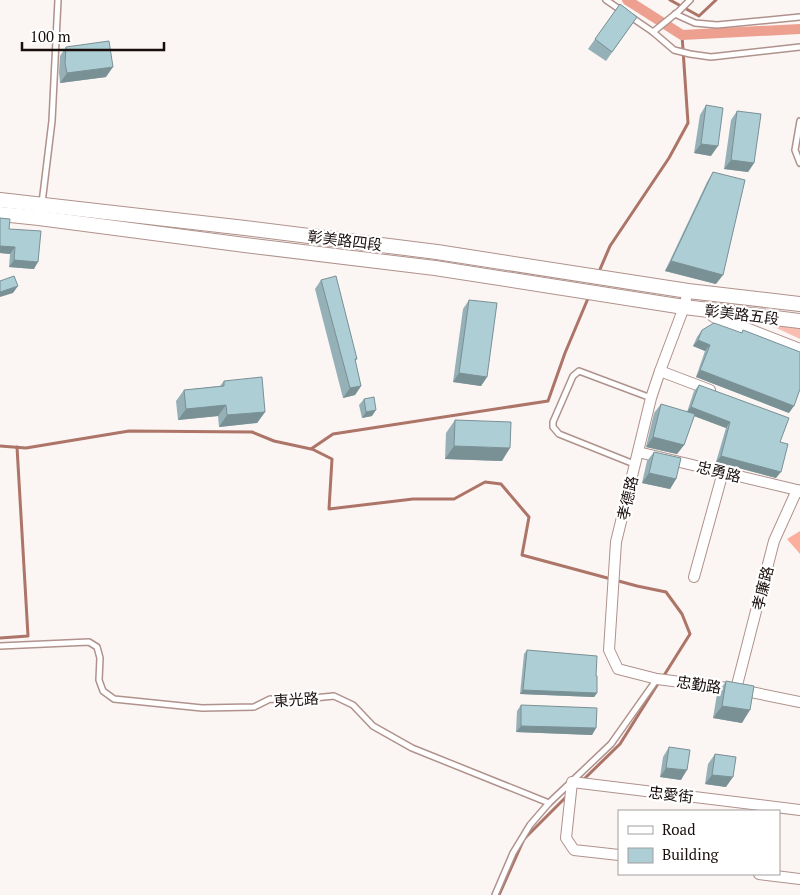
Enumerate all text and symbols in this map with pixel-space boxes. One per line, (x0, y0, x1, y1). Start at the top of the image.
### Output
scale bar (22, 20, 165, 52)
text: 100 m (30, 26, 71, 46)
street label: 彰美路四段 (307, 226, 383, 254)
street label: 彰美路五段 (704, 300, 780, 328)
street label: 忠勇路 (695, 456, 743, 486)
street label: 孝德路 (612, 474, 642, 522)
street label: 孝廉路 (747, 564, 777, 612)
street label: 忠勤路 (675, 671, 723, 697)
street label: 東光路 (273, 687, 319, 711)
street label: 忠愛街 (647, 781, 695, 807)
legend (618, 810, 780, 875)
text: Road (662, 819, 695, 839)
text: Building (662, 844, 720, 864)

